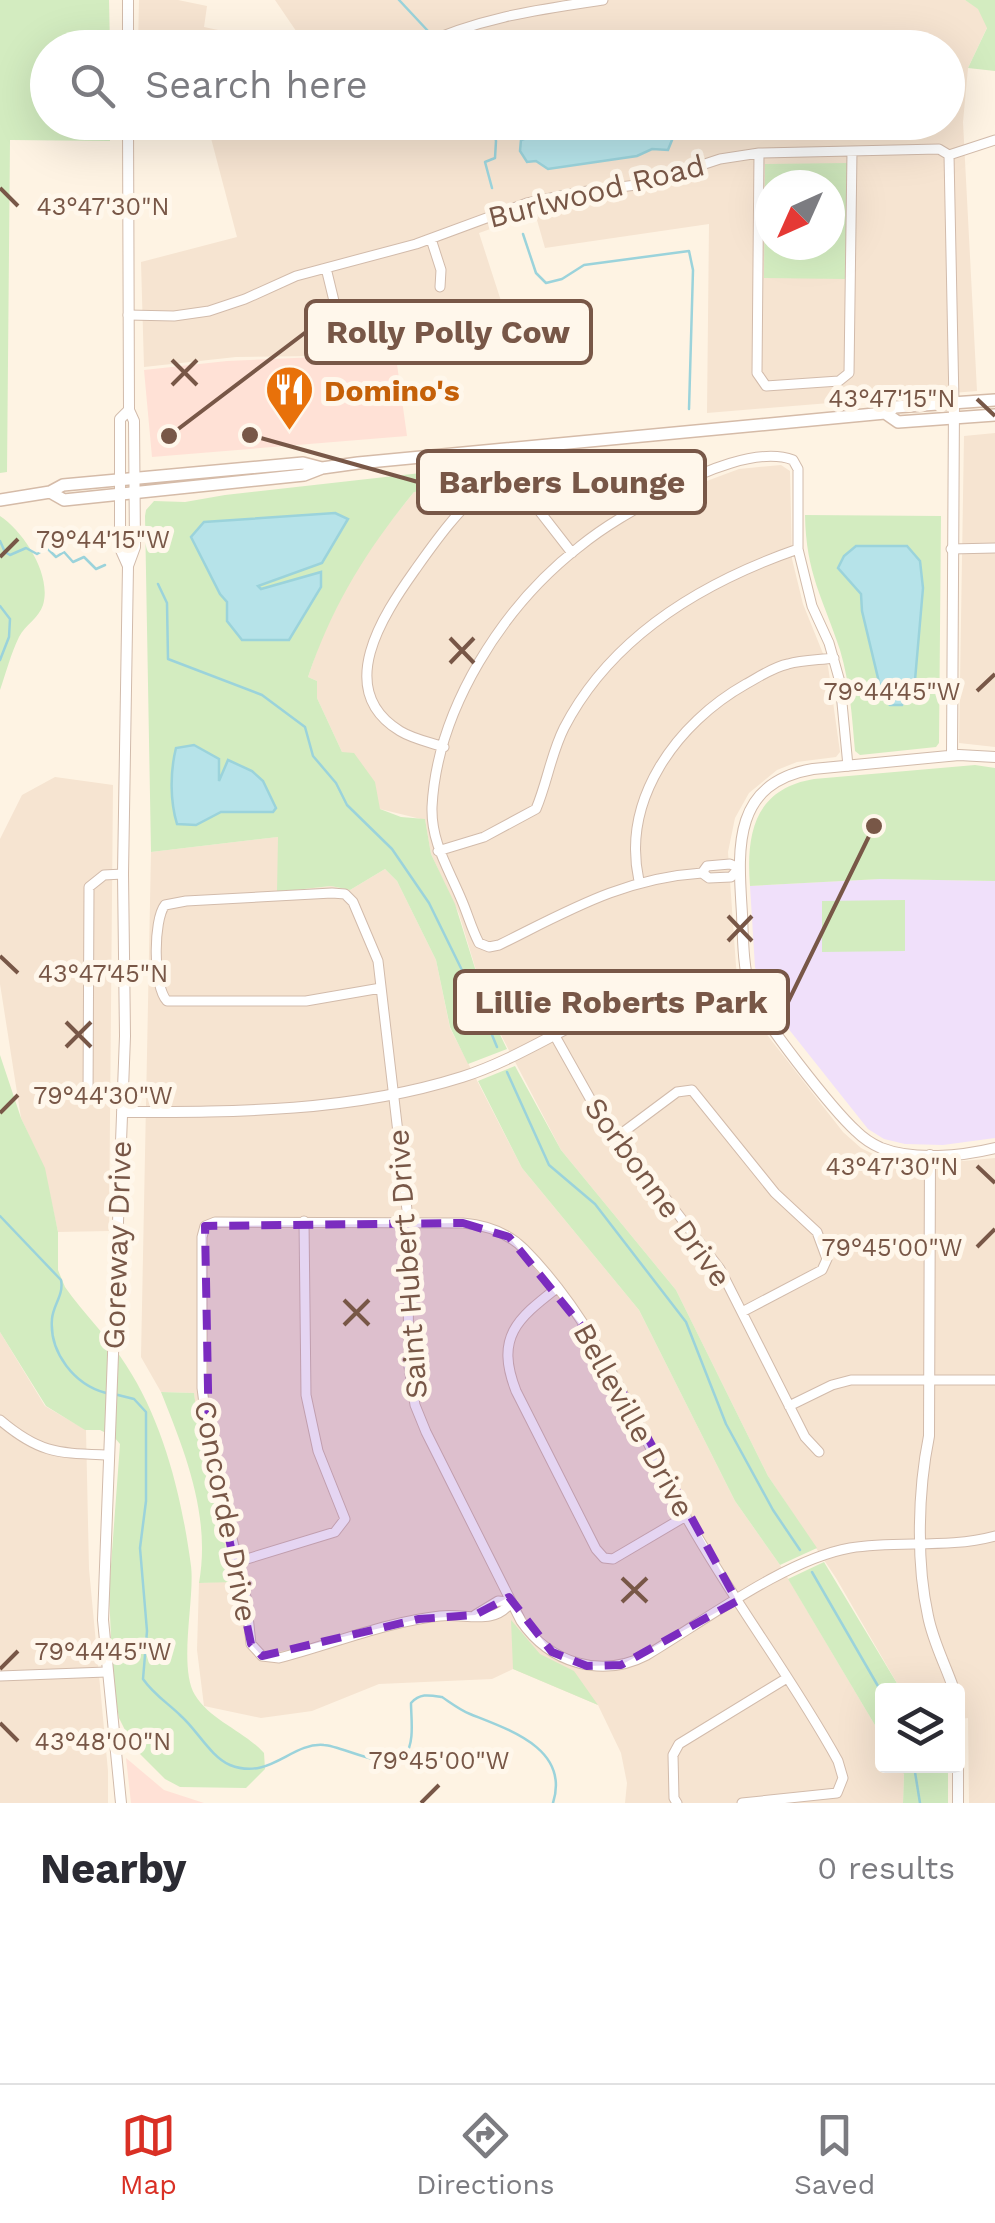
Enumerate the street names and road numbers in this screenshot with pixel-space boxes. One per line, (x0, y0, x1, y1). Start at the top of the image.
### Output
street label: Burlwood Road (484, 147, 708, 235)
street label: Sorbonne Drive (578, 1090, 738, 1294)
street label: Saint Hubert Drive (380, 1128, 434, 1400)
street label: Goreway Drive (96, 1140, 138, 1350)
street label: Belleville Drive (566, 1317, 702, 1523)
street label: Concorde Drive (187, 1397, 265, 1625)

